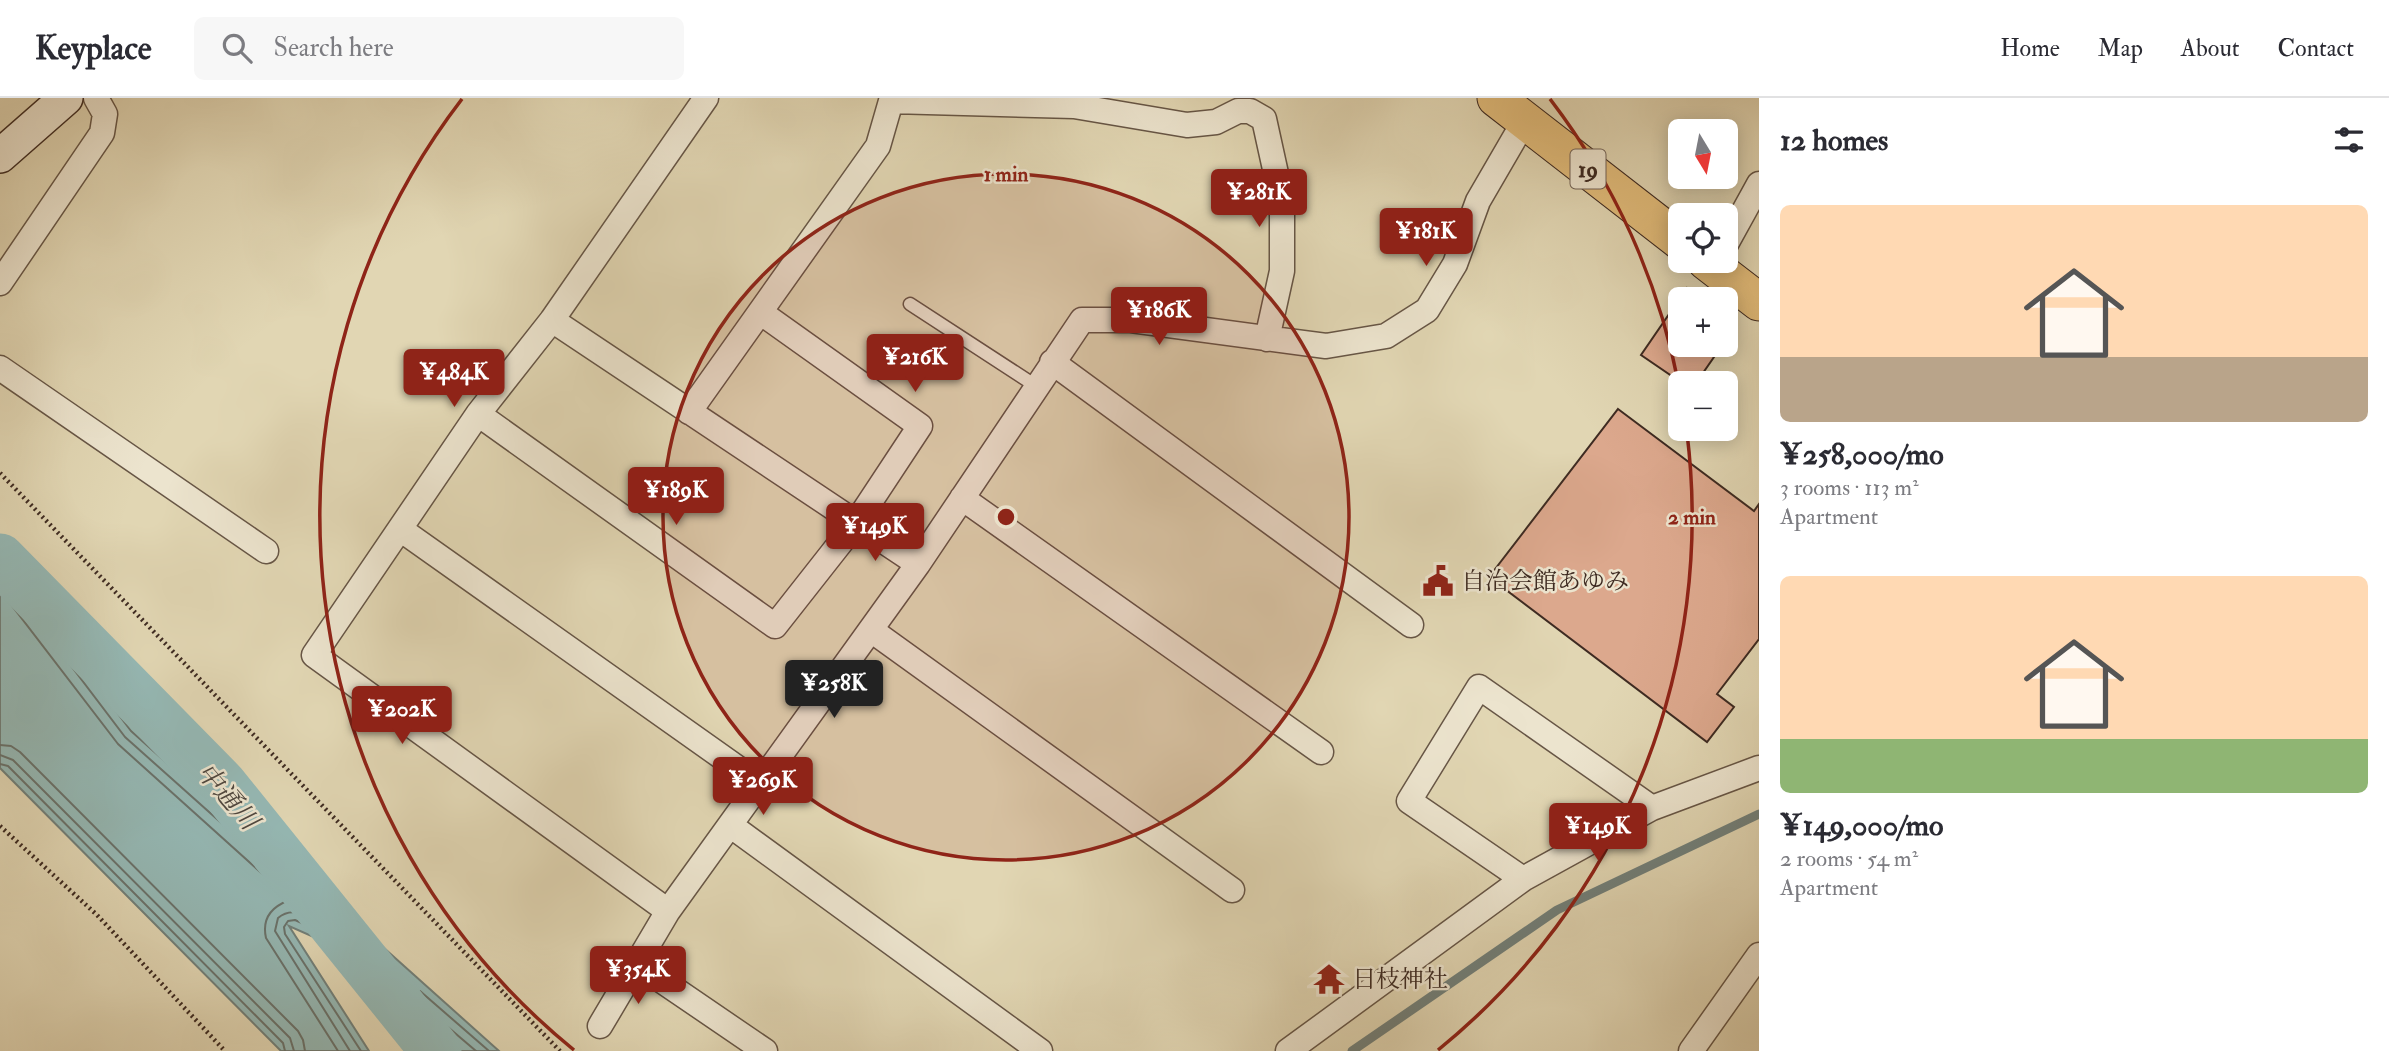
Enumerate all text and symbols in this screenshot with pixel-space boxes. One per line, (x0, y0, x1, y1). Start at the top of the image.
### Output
search box (194, 17, 684, 80)
text: Keyplace (35, 28, 152, 69)
icon: search (218, 29, 256, 67)
text: Search here (274, 32, 394, 64)
text: Home (2000, 33, 2060, 64)
text: Map (2098, 33, 2143, 64)
text: About (2181, 33, 2240, 64)
text: Contact (2278, 33, 2354, 64)
north arrow (1668, 119, 1738, 189)
map controls (1668, 119, 1738, 441)
icon: filters (2330, 121, 2368, 159)
text: 12 homes (1780, 122, 1888, 159)
road number: 19 (1570, 150, 1606, 188)
text: 1 min (984, 161, 1028, 188)
pin: ¥281K (1210, 170, 1308, 229)
text: ¥281K (1227, 177, 1291, 206)
button: locate (1668, 203, 1738, 273)
pin: ¥181K (1377, 208, 1475, 268)
text: ¥181K (1396, 216, 1456, 245)
icon: home (2011, 250, 2137, 376)
button: + (1668, 287, 1738, 357)
pin: ¥186K (1110, 288, 1208, 347)
text: ¥186K (1127, 295, 1191, 324)
pin: ¥216K (866, 334, 964, 394)
text: ¥216K (883, 342, 947, 371)
pin: ¥484K (405, 350, 503, 409)
text: ¥484K (420, 357, 488, 386)
button: − (1668, 371, 1738, 441)
text: ¥258,000/mo (1780, 436, 1944, 473)
pin: ¥189K (627, 468, 725, 527)
text: 3 rooms · 113 m² (1780, 473, 1919, 502)
text: ¥189K (644, 475, 708, 504)
text: Apartment (1780, 502, 1878, 531)
pin: ¥149K (826, 504, 924, 563)
text: 2 min (1668, 504, 1716, 531)
centre of rings (994, 505, 1018, 529)
text: ¥149K (842, 511, 908, 540)
public building icon: 自治会館あゆみ (1421, 564, 1455, 598)
place label: 自治会館あゆみ (1461, 566, 1629, 597)
icon: home (2011, 621, 2137, 747)
pin: ¥258K (785, 660, 883, 720)
text: ¥258K (801, 668, 867, 697)
pin: ¥202K (353, 686, 451, 746)
text: ¥202K (368, 694, 436, 723)
water label: 中通川 (190, 757, 267, 839)
pin: ¥269K (714, 758, 812, 817)
text: ¥269K (729, 765, 797, 794)
pin: ¥149K (1549, 804, 1647, 863)
text: ¥149,000/mo (1780, 807, 1943, 844)
text: ¥149K (1565, 811, 1631, 840)
text: 2 rooms · 54 m² (1780, 844, 1918, 873)
text: Apartment (1780, 873, 1878, 902)
pin: ¥354K (589, 946, 687, 1006)
text: ¥354K (606, 954, 670, 983)
temple icon: 日枝神社 (1312, 962, 1346, 996)
place label: 日枝神社 (1352, 964, 1448, 995)

